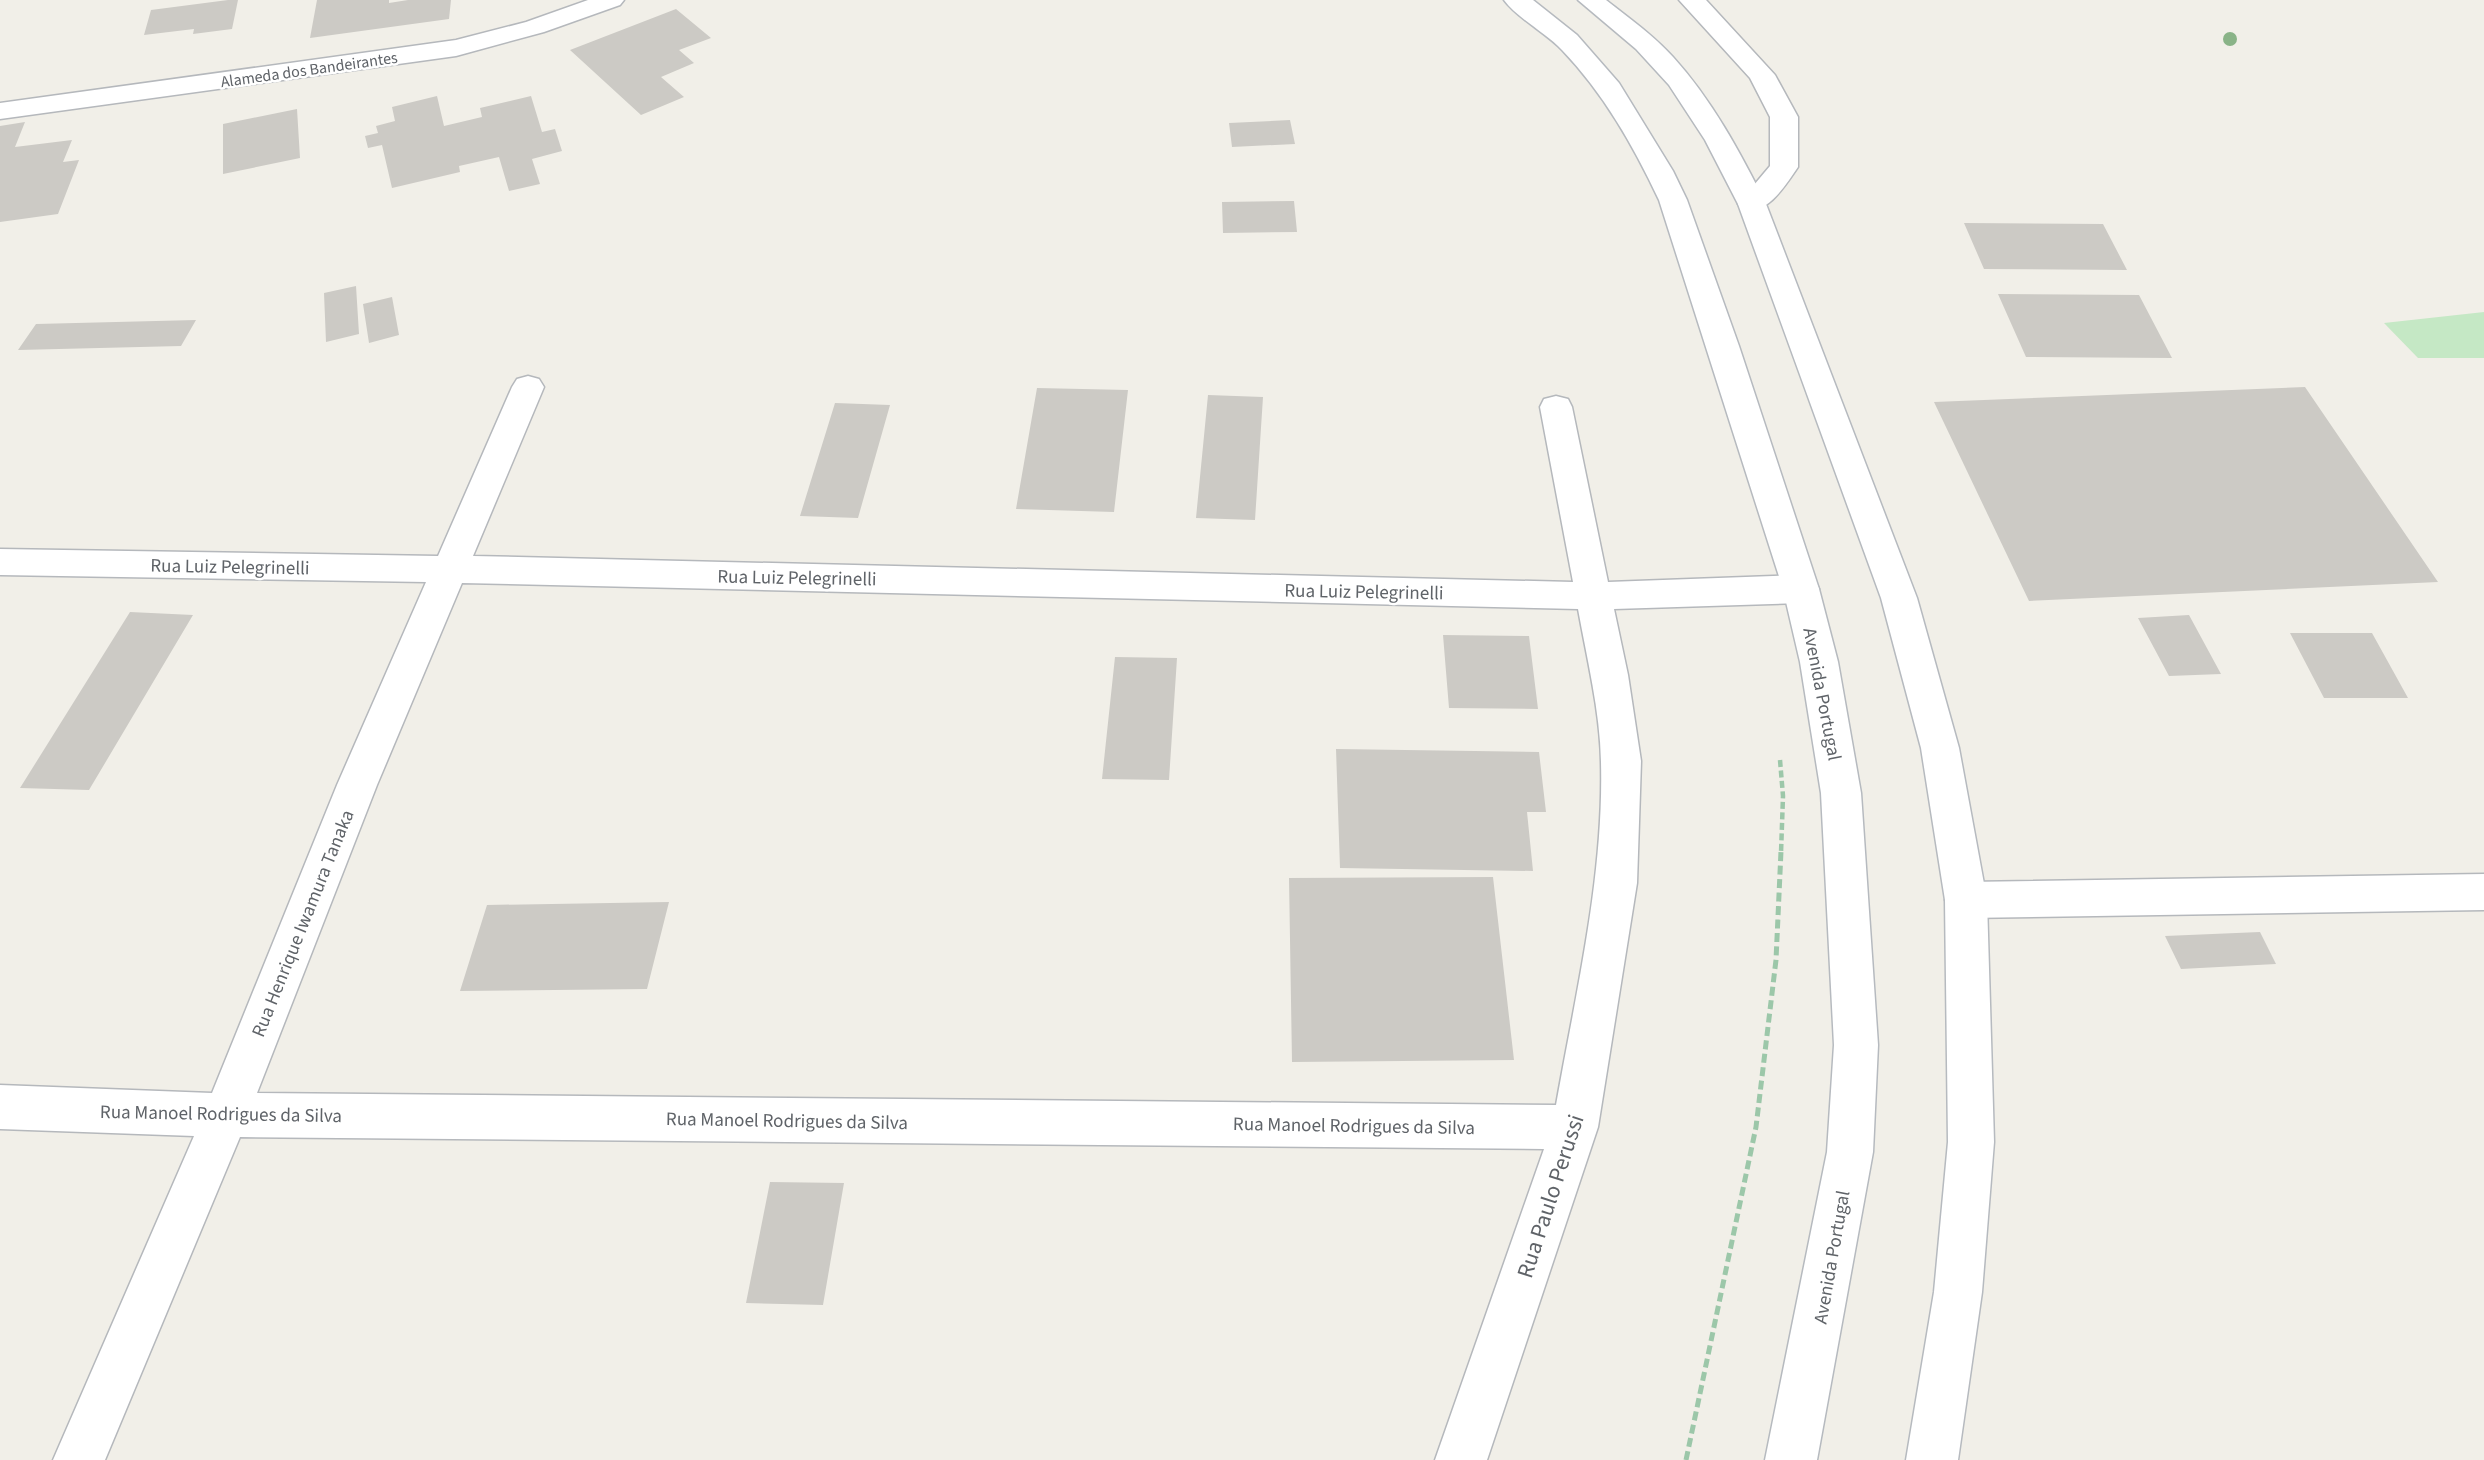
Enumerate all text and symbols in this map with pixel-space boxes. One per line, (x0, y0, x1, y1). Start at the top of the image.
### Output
street label: Alameda dos Bandeirantes (219, 47, 399, 93)
street label: Rua Luiz Pelegrinelli (150, 553, 310, 582)
street label: Rua Luiz Pelegrinelli (717, 564, 877, 593)
street label: Rua Luiz Pelegrinelli (1284, 578, 1444, 607)
street label: Avenida Portugal (1795, 625, 1848, 763)
street label: Rua Henrique Iwamura Tanaka (245, 806, 361, 1041)
street label: Rua Manoel Rodrigues da Silva (100, 1099, 342, 1130)
street label: Rua Manoel Rodrigues da Silva (666, 1106, 908, 1137)
street label: Rua Paulo Perussi (1508, 1110, 1592, 1282)
street label: Rua Manoel Rodrigues da Silva (1233, 1111, 1475, 1142)
street label: Avenida Portugal (1807, 1188, 1858, 1326)

